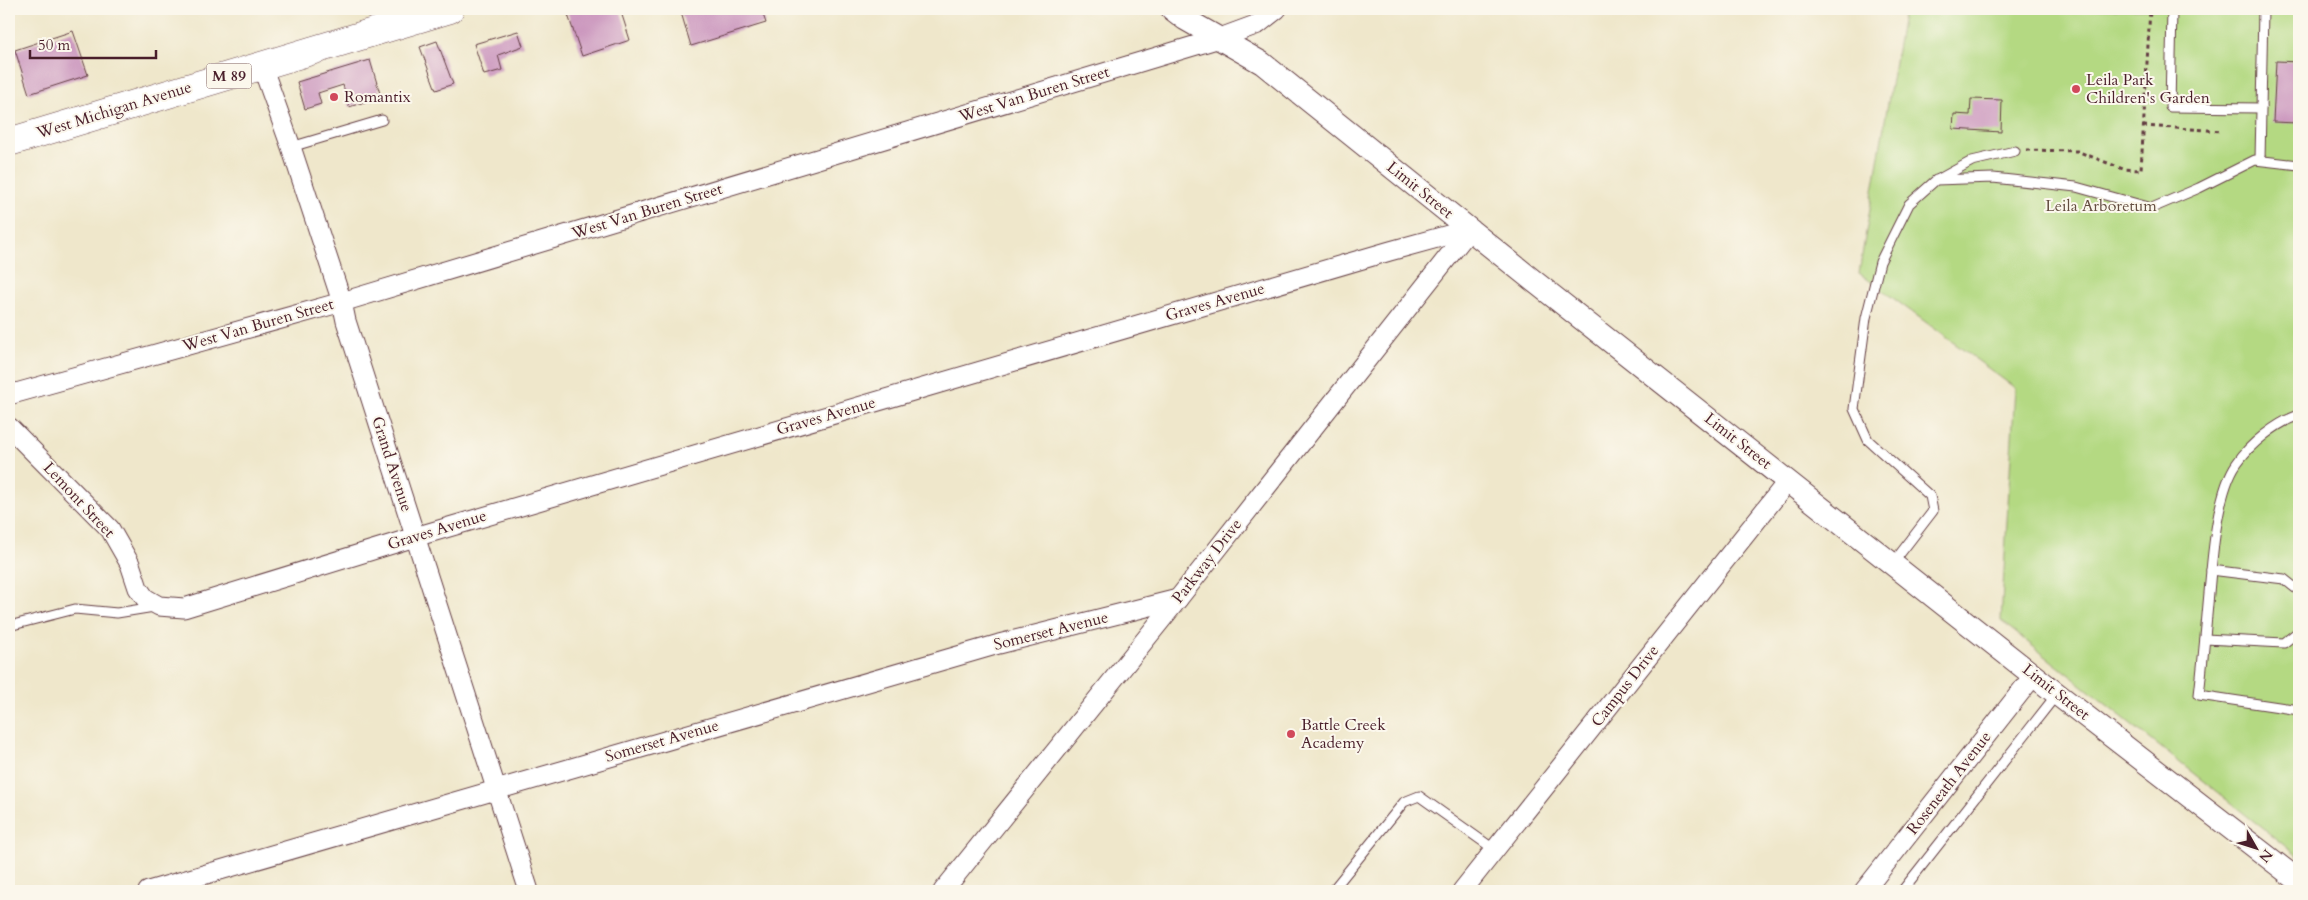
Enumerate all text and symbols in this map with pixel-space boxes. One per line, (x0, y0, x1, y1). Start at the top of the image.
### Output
scale bar (30, 28, 156, 60)
text: 50 m (38, 35, 70, 55)
street label: West Van Buren Street (955, 61, 1112, 128)
road number: M 89 (206, 64, 252, 88)
place label: Leila Park Children's Garden (2086, 69, 2210, 109)
street label: West Michigan Avenue (33, 76, 194, 144)
marker: Leila Park Children's Garden (2070, 83, 2082, 95)
place label: Romantix (344, 86, 411, 108)
marker: Romantix (328, 91, 340, 103)
street label: Limit Street (1382, 156, 1458, 224)
street label: West Van Buren Street (568, 178, 725, 245)
park label: Leila Arboretum (2045, 195, 2157, 217)
street label: Graves Avenue (1163, 277, 1267, 327)
street label: West Van Buren Street (179, 293, 336, 357)
street label: Graves Avenue (774, 391, 878, 441)
street label: Limit Street (1700, 408, 1776, 474)
street label: Grand Avenue (366, 413, 418, 515)
street label: Lemont Street (38, 457, 120, 543)
street label: Graves Avenue (385, 505, 489, 555)
street label: Parkway Drive (1167, 514, 1247, 608)
street label: Somerset Avenue (992, 606, 1110, 656)
street label: Campus Drive (1586, 640, 1664, 732)
street label: Limit Street (2018, 659, 2094, 725)
street label: Somerset Avenue (603, 714, 721, 768)
place label: Battle Creek Academy (1301, 714, 1386, 754)
street label: Roseneath Avenue (1902, 727, 1996, 839)
marker: Battle Creek Academy (1285, 728, 1297, 740)
north arrow (2230, 822, 2280, 872)
text: N (2255, 845, 2277, 867)

